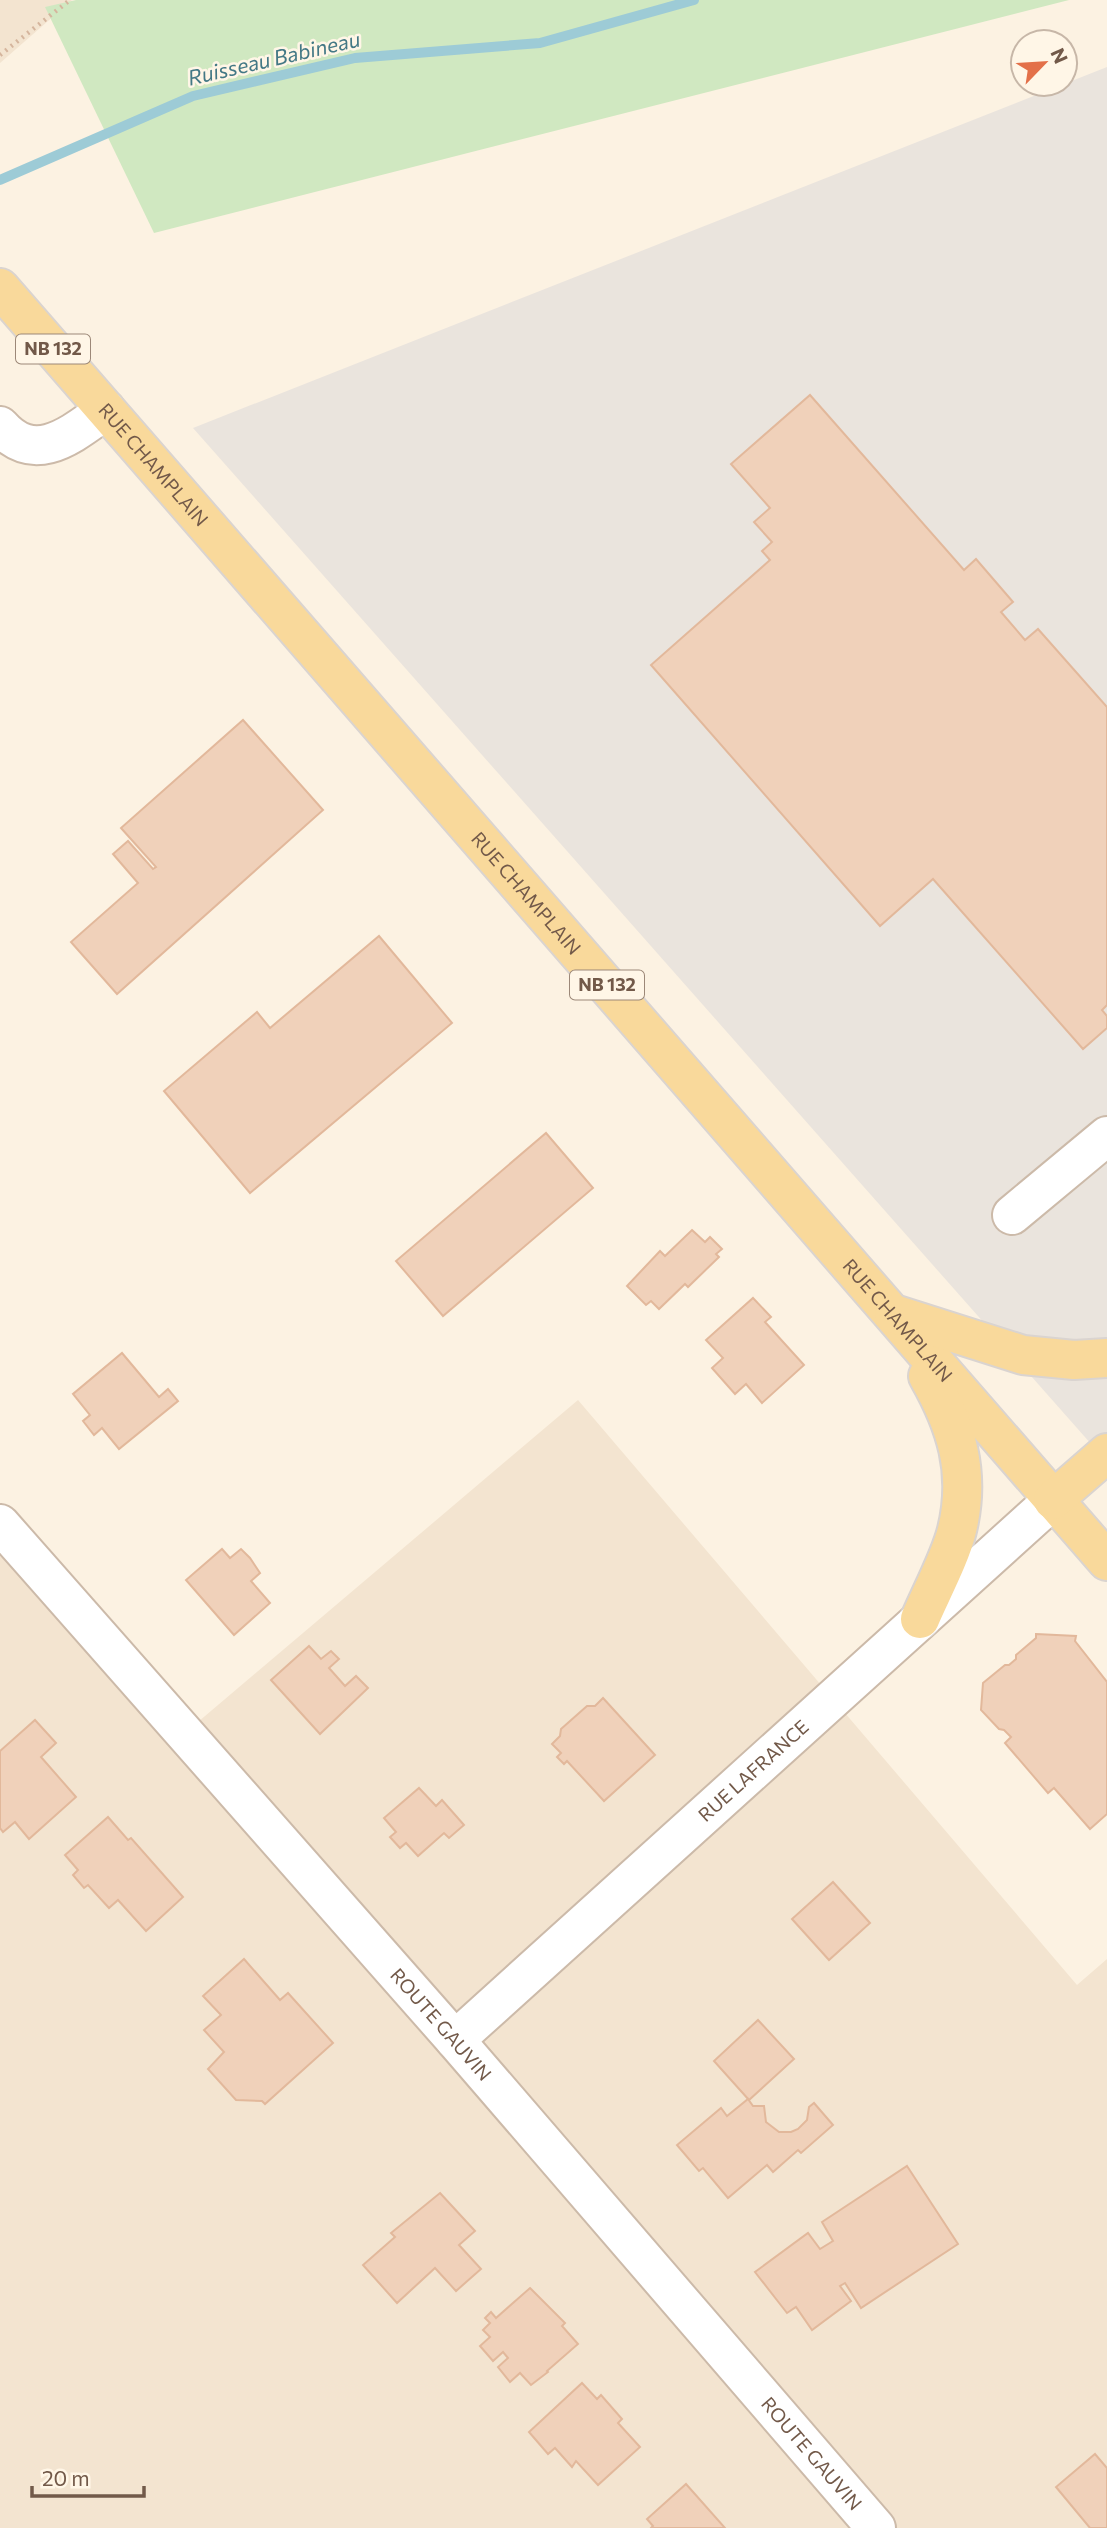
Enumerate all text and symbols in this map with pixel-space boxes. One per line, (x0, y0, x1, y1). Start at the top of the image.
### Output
water label: Ruisseau Babineau (185, 25, 363, 90)
north arrow (1009, 28, 1079, 98)
text: N (1046, 44, 1073, 67)
road number: NB 132 (16, 334, 90, 363)
street label: RUE CHAMPLAIN (94, 398, 214, 530)
street label: RUE CHAMPLAIN (467, 827, 586, 959)
road number: NB 132 (570, 970, 644, 1000)
street label: RUE CHAMPLAIN (838, 1254, 958, 1386)
street label: RUE LAFRANCE (693, 1715, 813, 1826)
street label: ROUTE GAUVIN (386, 1963, 497, 2085)
street label: ROUTE GAUVIN (757, 2392, 867, 2514)
scale bar (32, 2454, 144, 2498)
text: 20 m (42, 2465, 90, 2490)

